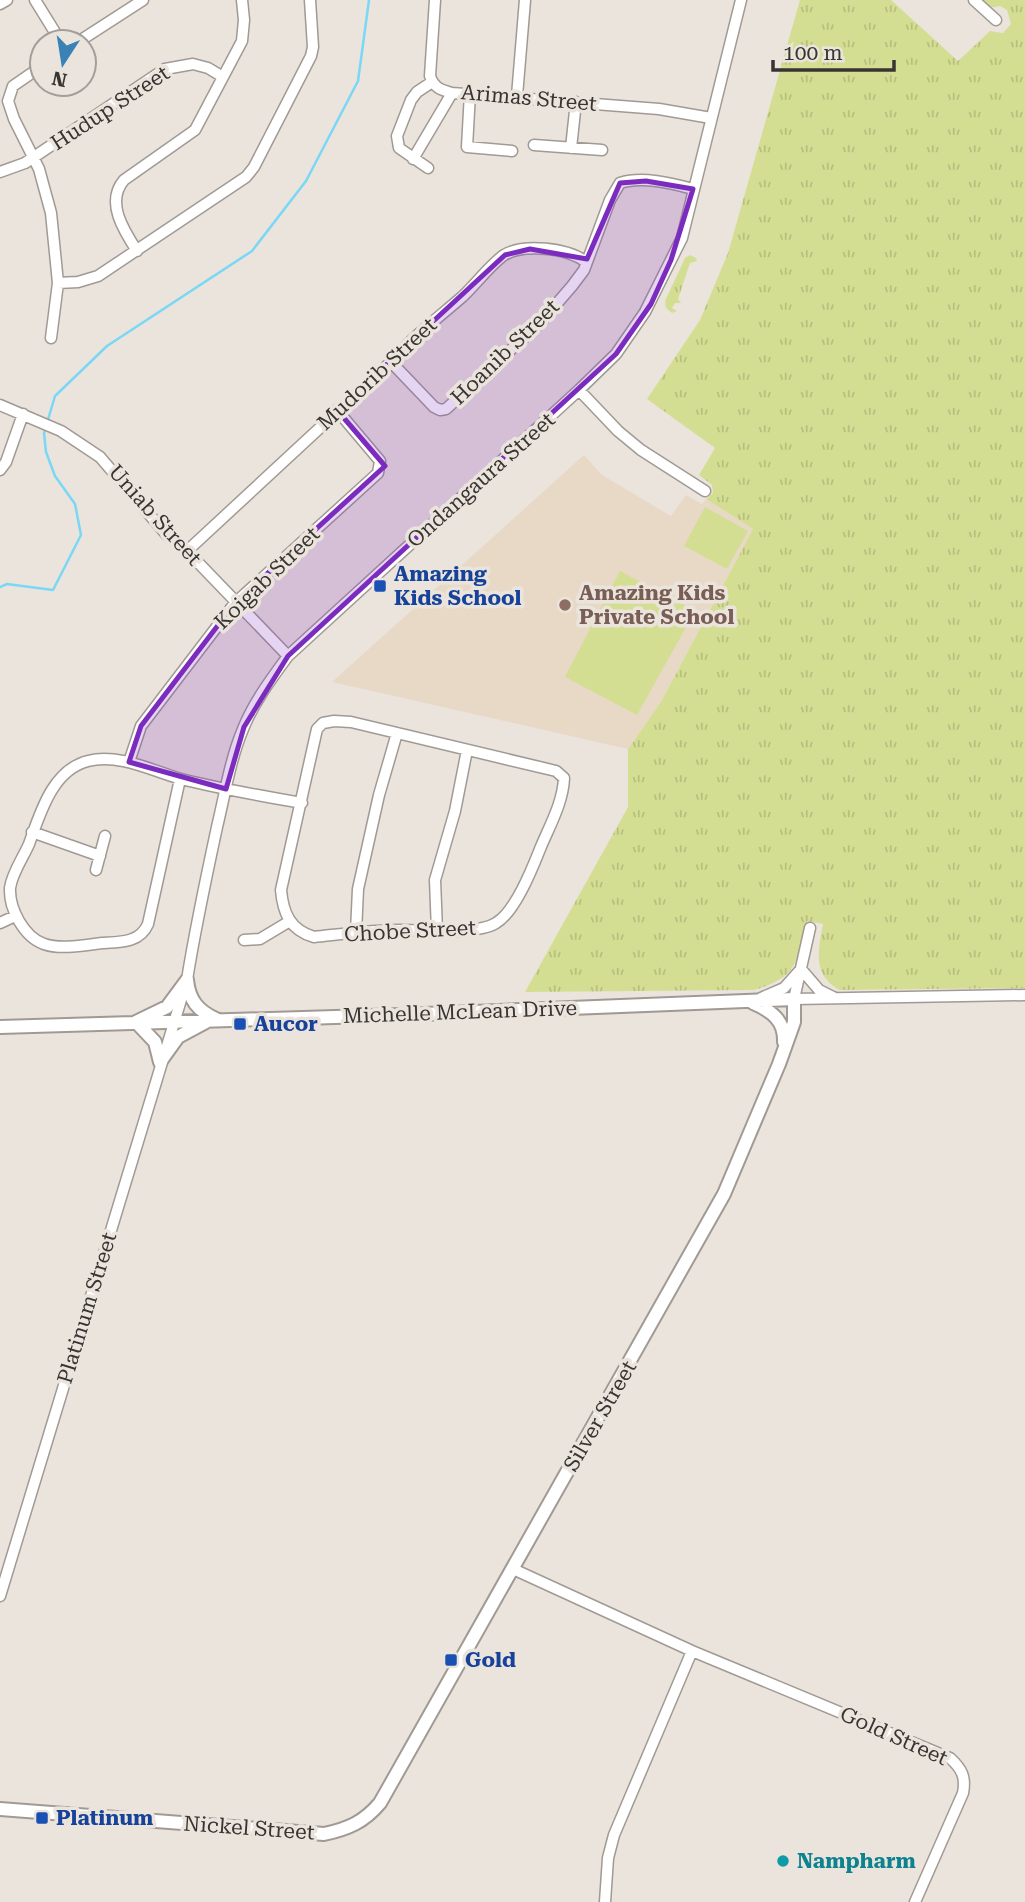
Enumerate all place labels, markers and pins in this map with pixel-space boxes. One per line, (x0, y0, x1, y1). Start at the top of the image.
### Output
place label: Amazing Kids School (394, 562, 522, 610)
marker: Amazing Kids School (372, 578, 388, 594)
place label: Amazing Kids Private School (579, 581, 734, 629)
marker: Amazing Kids Private School (557, 597, 573, 613)
place label: Aucor (254, 1012, 318, 1036)
marker: Aucor (232, 1016, 248, 1032)
place label: Gold (465, 1648, 516, 1672)
marker: Gold (443, 1652, 459, 1668)
place label: Platinum (56, 1806, 153, 1830)
marker: Platinum (34, 1810, 50, 1826)
place label: Nampharm (797, 1849, 916, 1873)
marker: Nampharm (775, 1853, 791, 1869)

